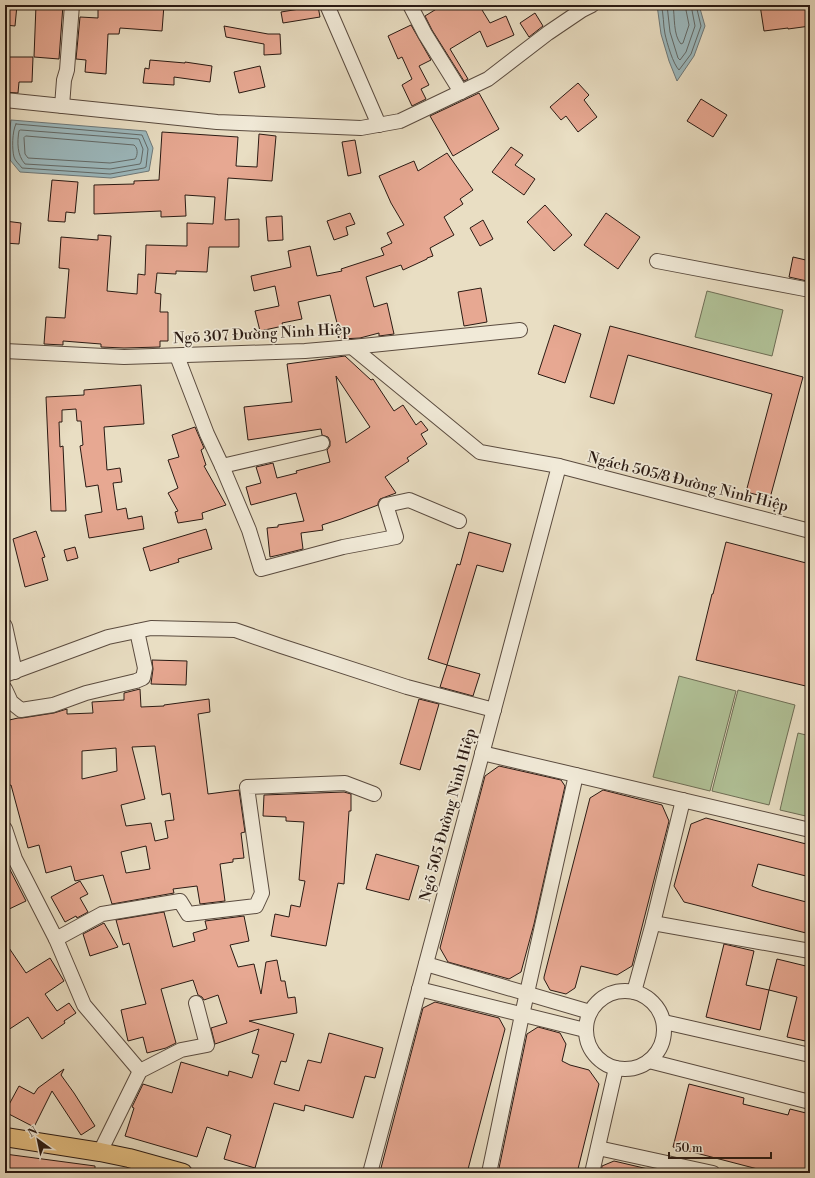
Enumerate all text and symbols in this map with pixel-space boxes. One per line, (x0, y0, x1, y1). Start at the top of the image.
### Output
street label: Ngõ 307 Đường Ninh Hiệp (173, 320, 351, 348)
street label: Ngách 505/8 Đường Ninh Hiệp (586, 448, 790, 516)
street label: Ngõ 505 Đường Ninh Hiệp (416, 726, 480, 904)
north arrow (18, 1120, 58, 1160)
text: N (26, 1124, 41, 1141)
scale bar (669, 1134, 771, 1160)
text: 50 m (675, 1141, 703, 1156)

